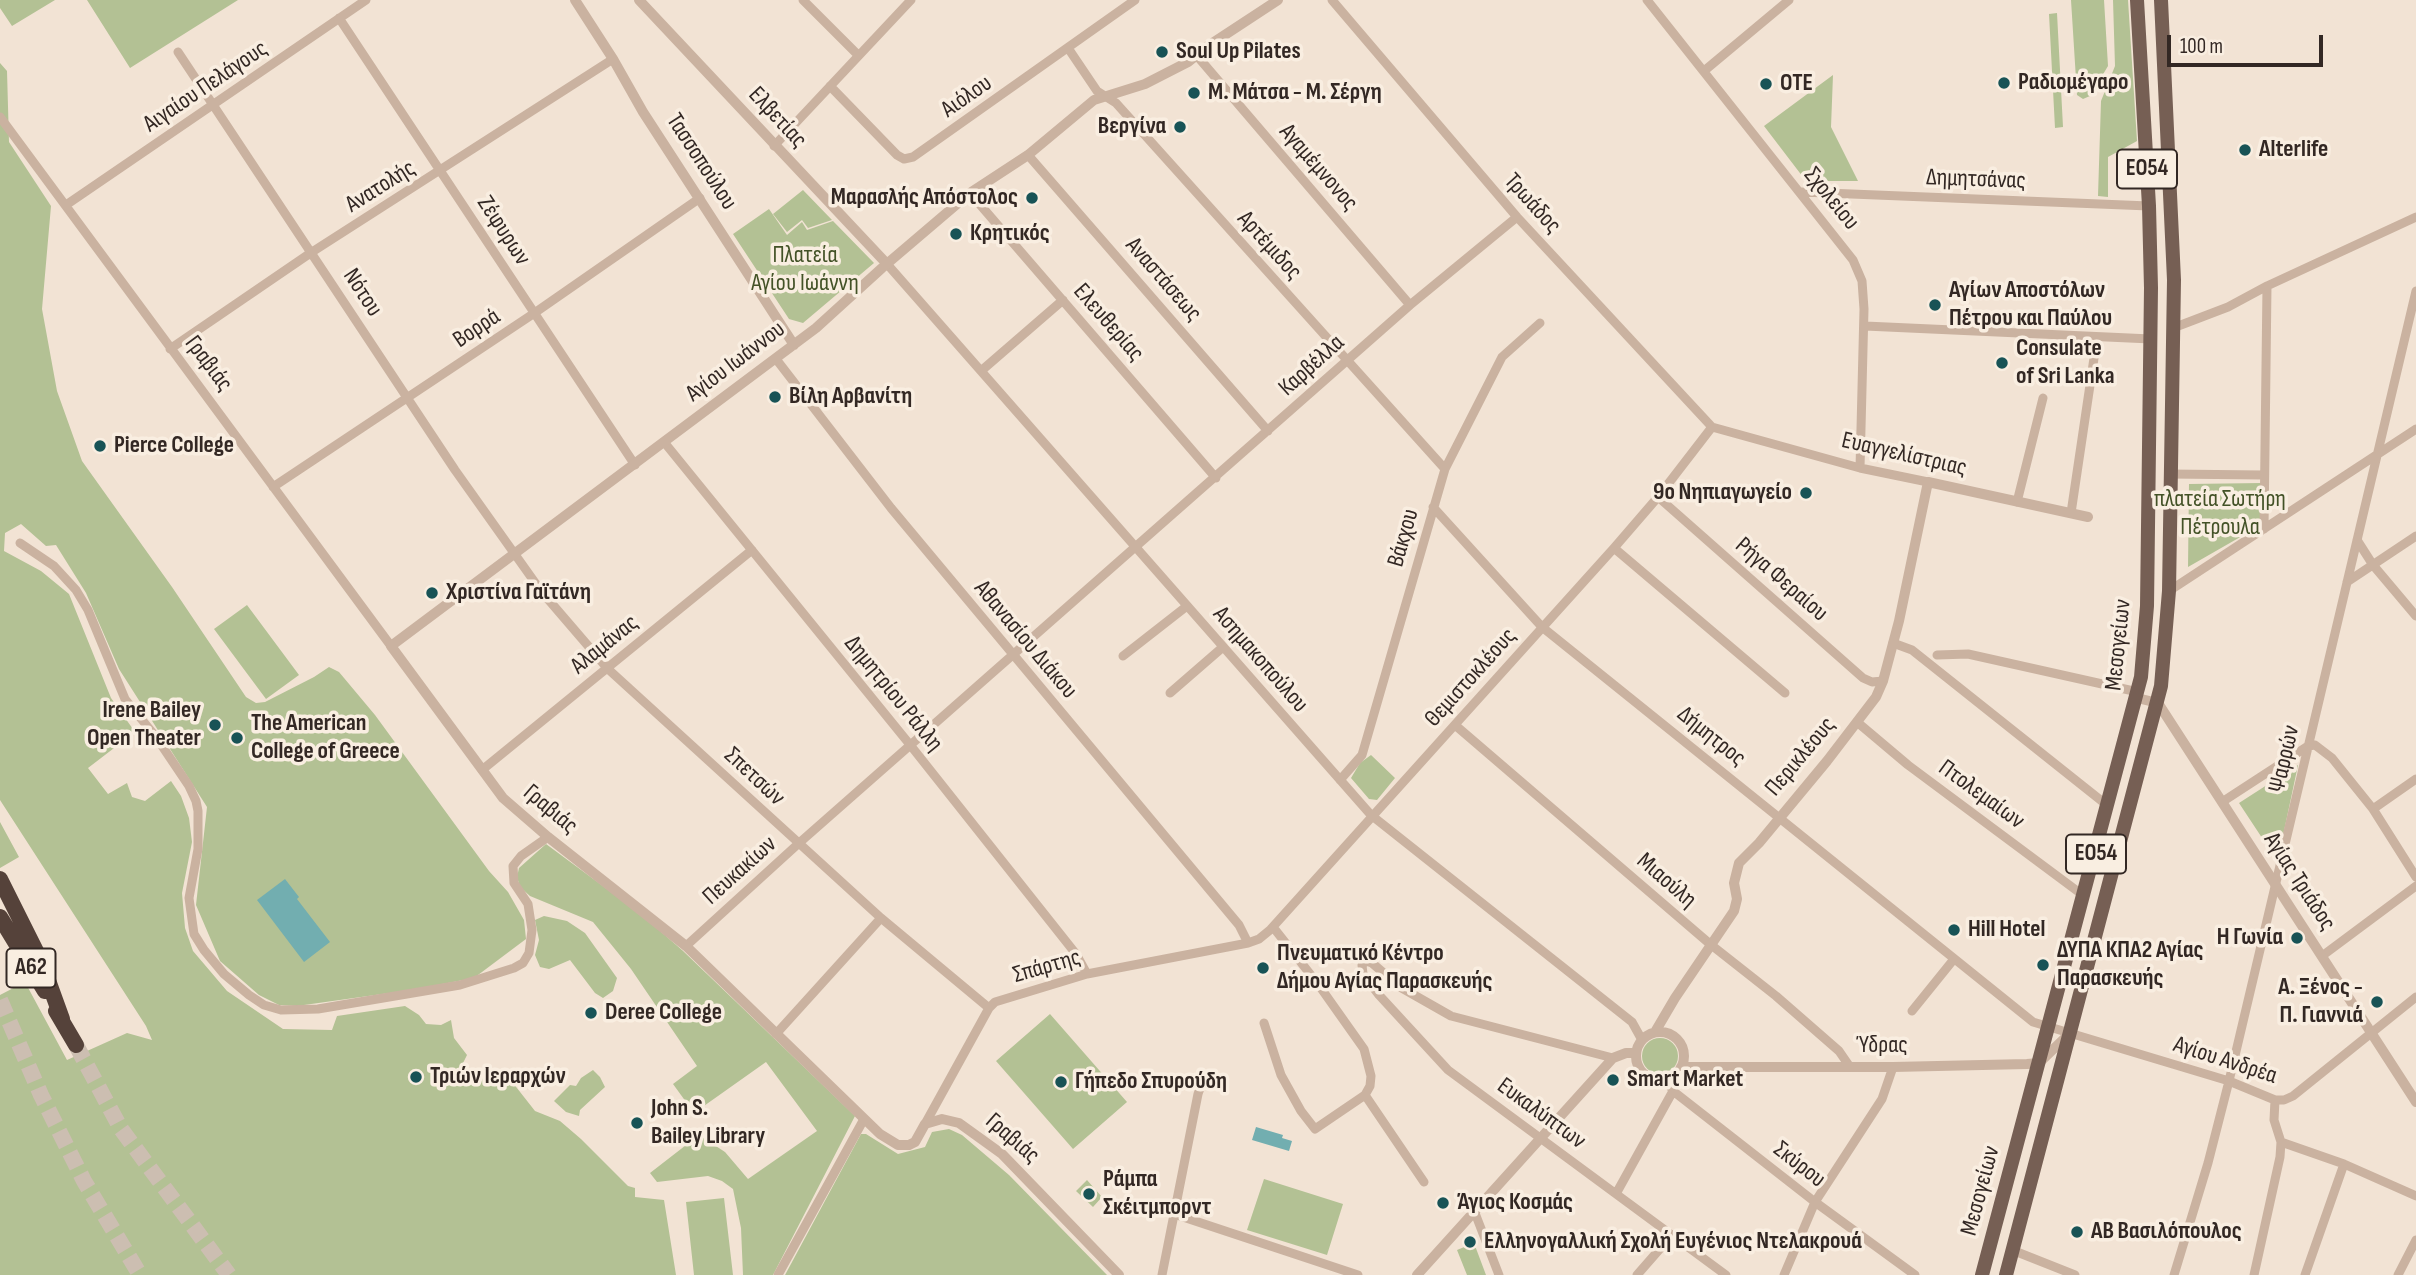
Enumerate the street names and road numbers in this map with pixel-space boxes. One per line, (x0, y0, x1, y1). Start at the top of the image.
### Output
street label: Αιγαίου Πελάγους (138, 35, 274, 139)
street label: Αιόλου (936, 69, 998, 125)
street label: Ελβετίας (742, 81, 812, 155)
street label: Τασσοπούλου (659, 108, 743, 216)
street label: Αγαμέμνονος (1272, 119, 1364, 217)
road number: ΕΟ54 (2117, 150, 2177, 188)
street label: Ανατολής (341, 154, 421, 220)
street label: Σχολείου (1797, 162, 1865, 236)
street label: Δημητσάνας (1926, 164, 2026, 196)
street label: Τρωάδος (1497, 168, 1567, 240)
street label: Ζέφυρων (470, 191, 536, 271)
street label: Αρτέμιδος (1231, 206, 1307, 286)
street label: Αναστάσεως (1119, 232, 1207, 328)
street label: Νότου (336, 264, 388, 322)
street label: Ελευθερίας (1066, 278, 1150, 368)
street label: Βορρά (448, 303, 506, 355)
street label: Αγίου Ιωάννου (681, 315, 791, 409)
street label: Καρβέλλα (1273, 329, 1351, 403)
street label: Γραβιάς (178, 330, 238, 398)
street label: Ευαγγελίστριας (1839, 427, 1969, 483)
street label: Βάκχου (1382, 506, 1426, 570)
street label: Ρήγα Φεραίου (1729, 532, 1833, 628)
street label: Αθανασίου Διάκου (967, 575, 1083, 705)
street label: Μεσογείων (2100, 598, 2138, 692)
street label: Ασημακοπούλου (1206, 601, 1314, 719)
street label: Αλαμάνας (565, 609, 645, 681)
street label: Θεμιστοκλέους (1419, 623, 1523, 733)
street label: Δημητρίου Ράλλη (838, 630, 948, 758)
street label: Δήμητρος (1671, 701, 1751, 773)
street label: Περικλέους (1760, 712, 1842, 802)
street label: Ψαρρών (2263, 723, 2307, 795)
street label: Σπετσών (718, 742, 790, 812)
street label: Πτολεμαίων (1932, 754, 2030, 836)
street label: Γραβιάς (517, 779, 583, 841)
street label: Αγίας Τριάδος (2257, 828, 2341, 936)
street label: Πευκακίων (697, 830, 783, 912)
road number: ΕΟ54 (2066, 834, 2126, 874)
street label: Μιαούλη (1630, 847, 1702, 915)
street label: Σπάρτης (1010, 944, 1084, 990)
road number: Α62 (7, 948, 56, 987)
street label: Αγίου Ανδρέα (2170, 1031, 2280, 1091)
street label: Ύδρας (1856, 1032, 1908, 1060)
street label: Ευκαλύπτων (1491, 1072, 1591, 1156)
street label: Γραβιάς (979, 1108, 1045, 1170)
street label: Σκύρου (1767, 1136, 1831, 1194)
street label: Μεσογείων (1955, 1143, 2007, 1239)

